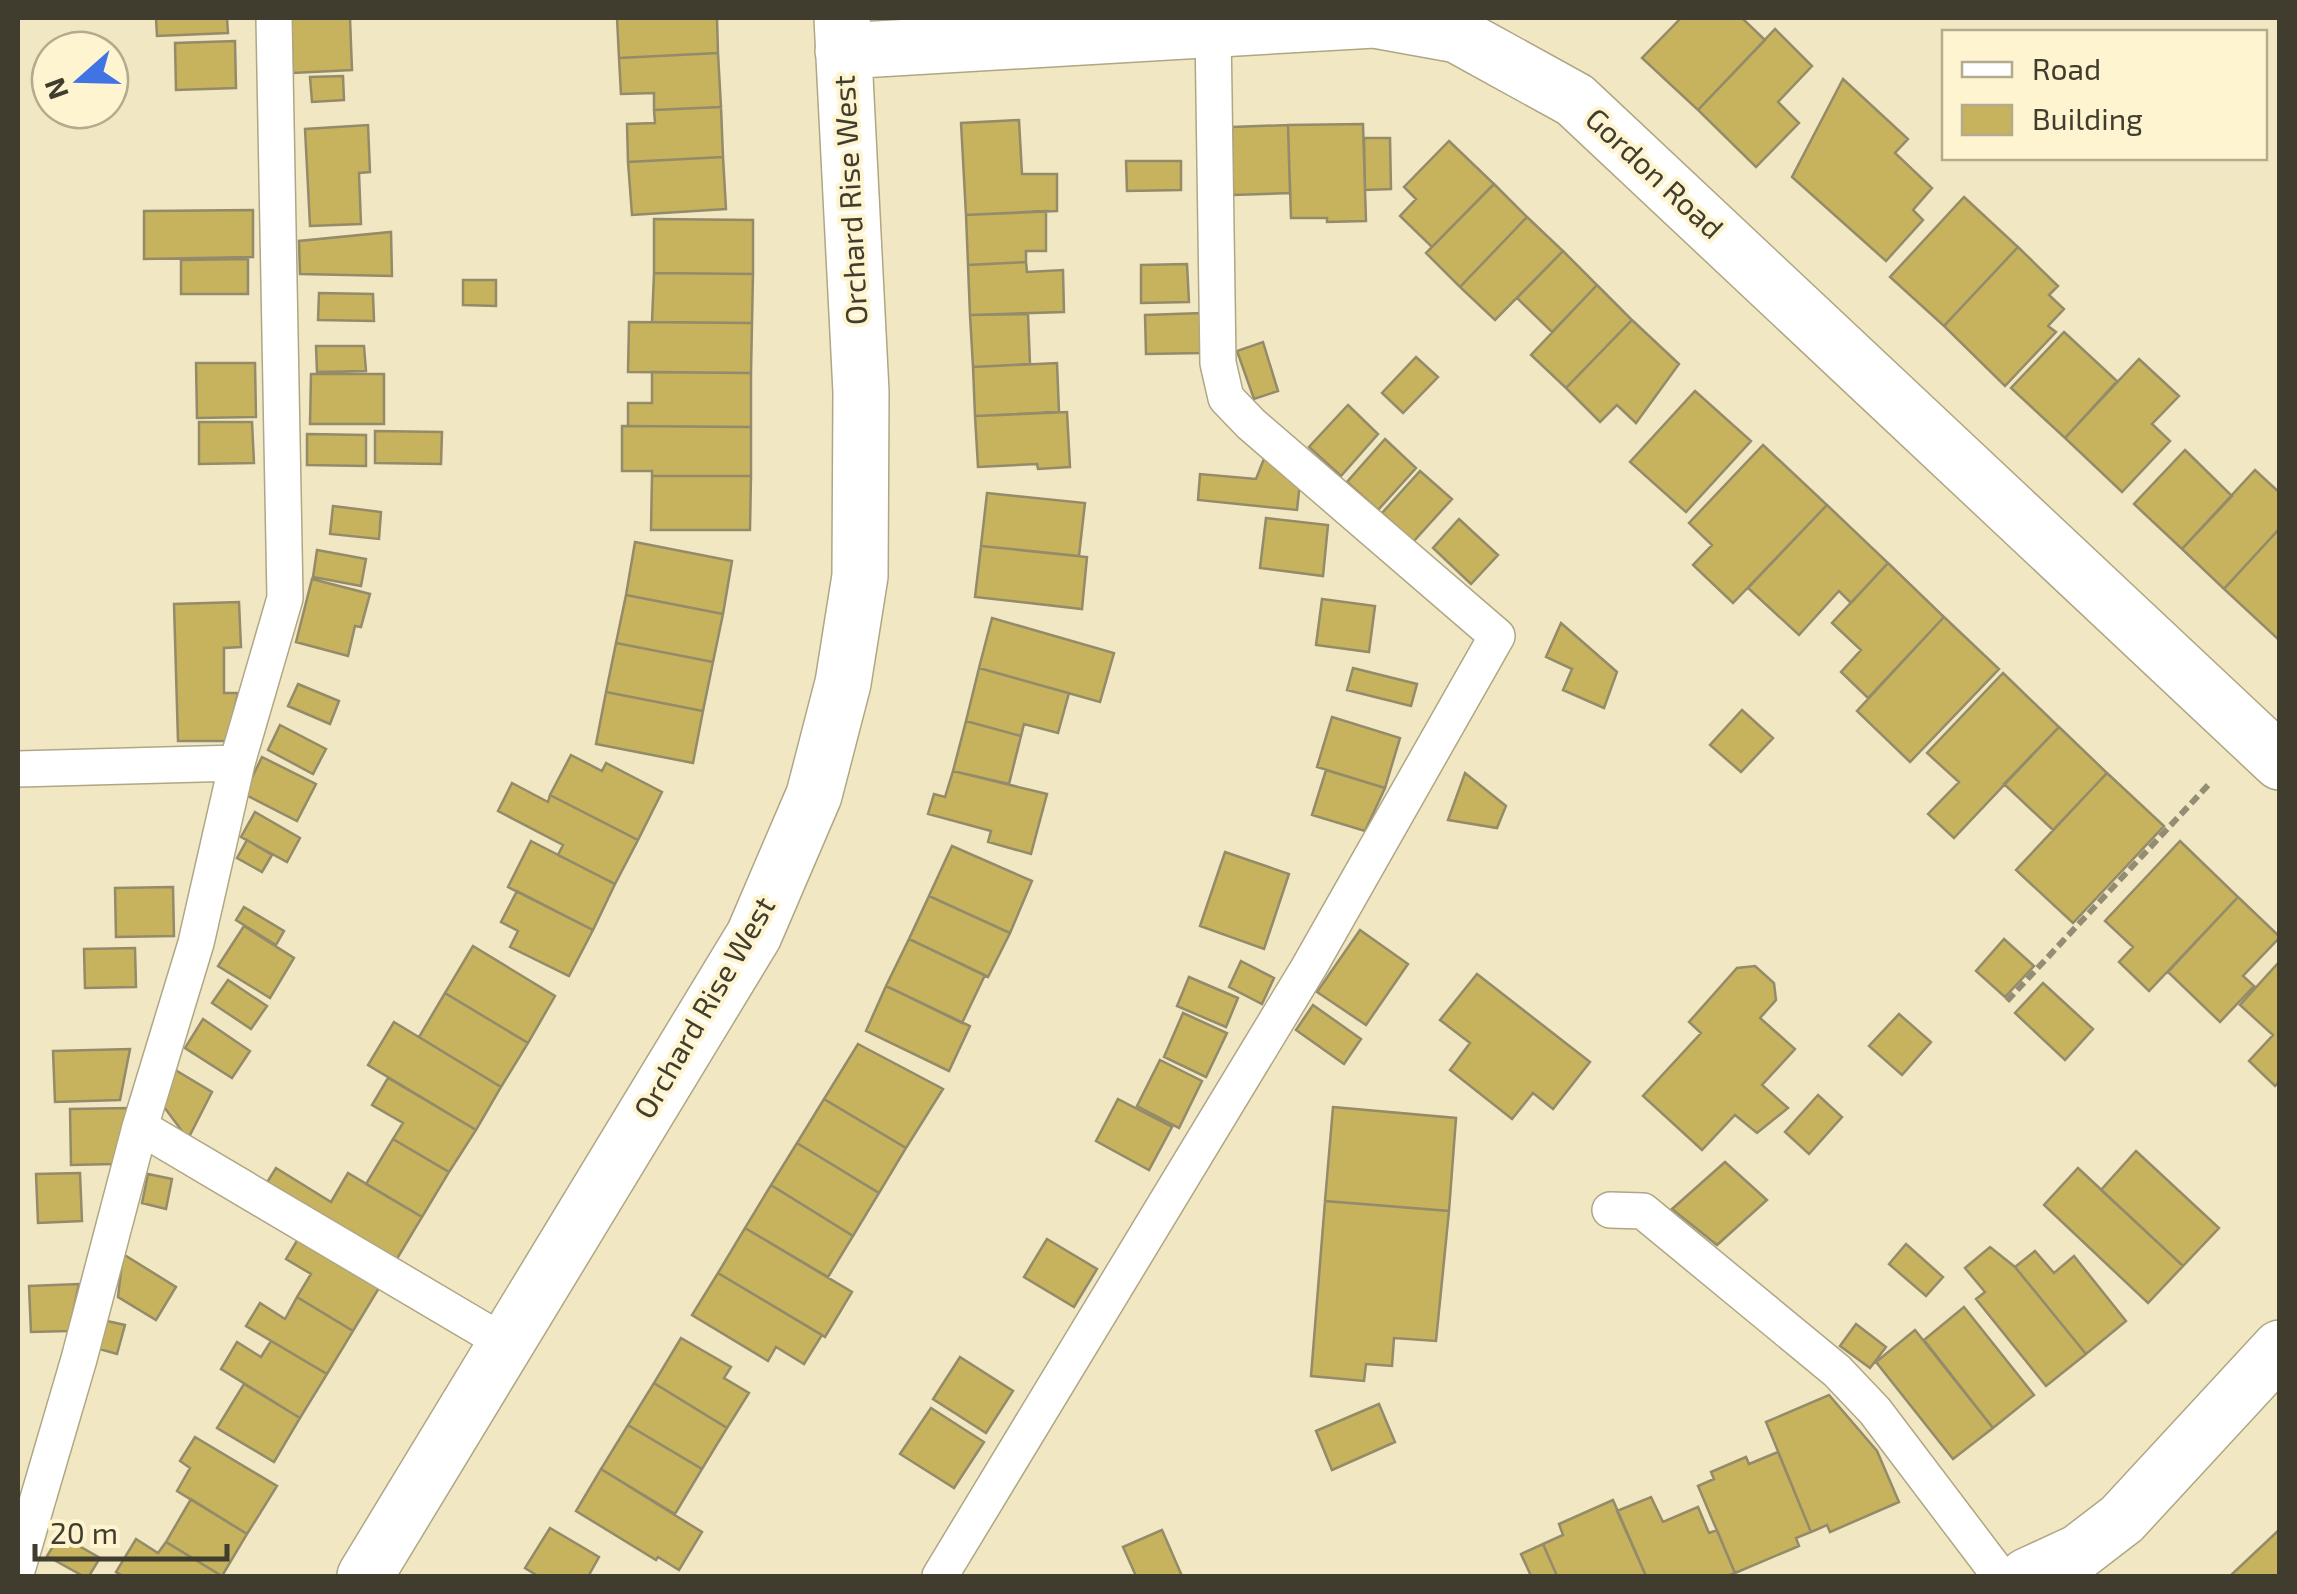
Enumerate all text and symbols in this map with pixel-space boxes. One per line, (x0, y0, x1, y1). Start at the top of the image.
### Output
north arrow (30, 30, 130, 130)
legend (1942, 30, 2267, 160)
text: Road (2032, 50, 2101, 86)
text: N (36, 74, 75, 104)
street label: Orchard Rise West (824, 74, 874, 326)
street label: Gordon Road (1579, 100, 1732, 245)
text: Building (2032, 100, 2143, 136)
street label: Orchard Rise West (625, 890, 781, 1124)
scale bar (35, 1499, 228, 1561)
text: 20 m (50, 1514, 118, 1550)

